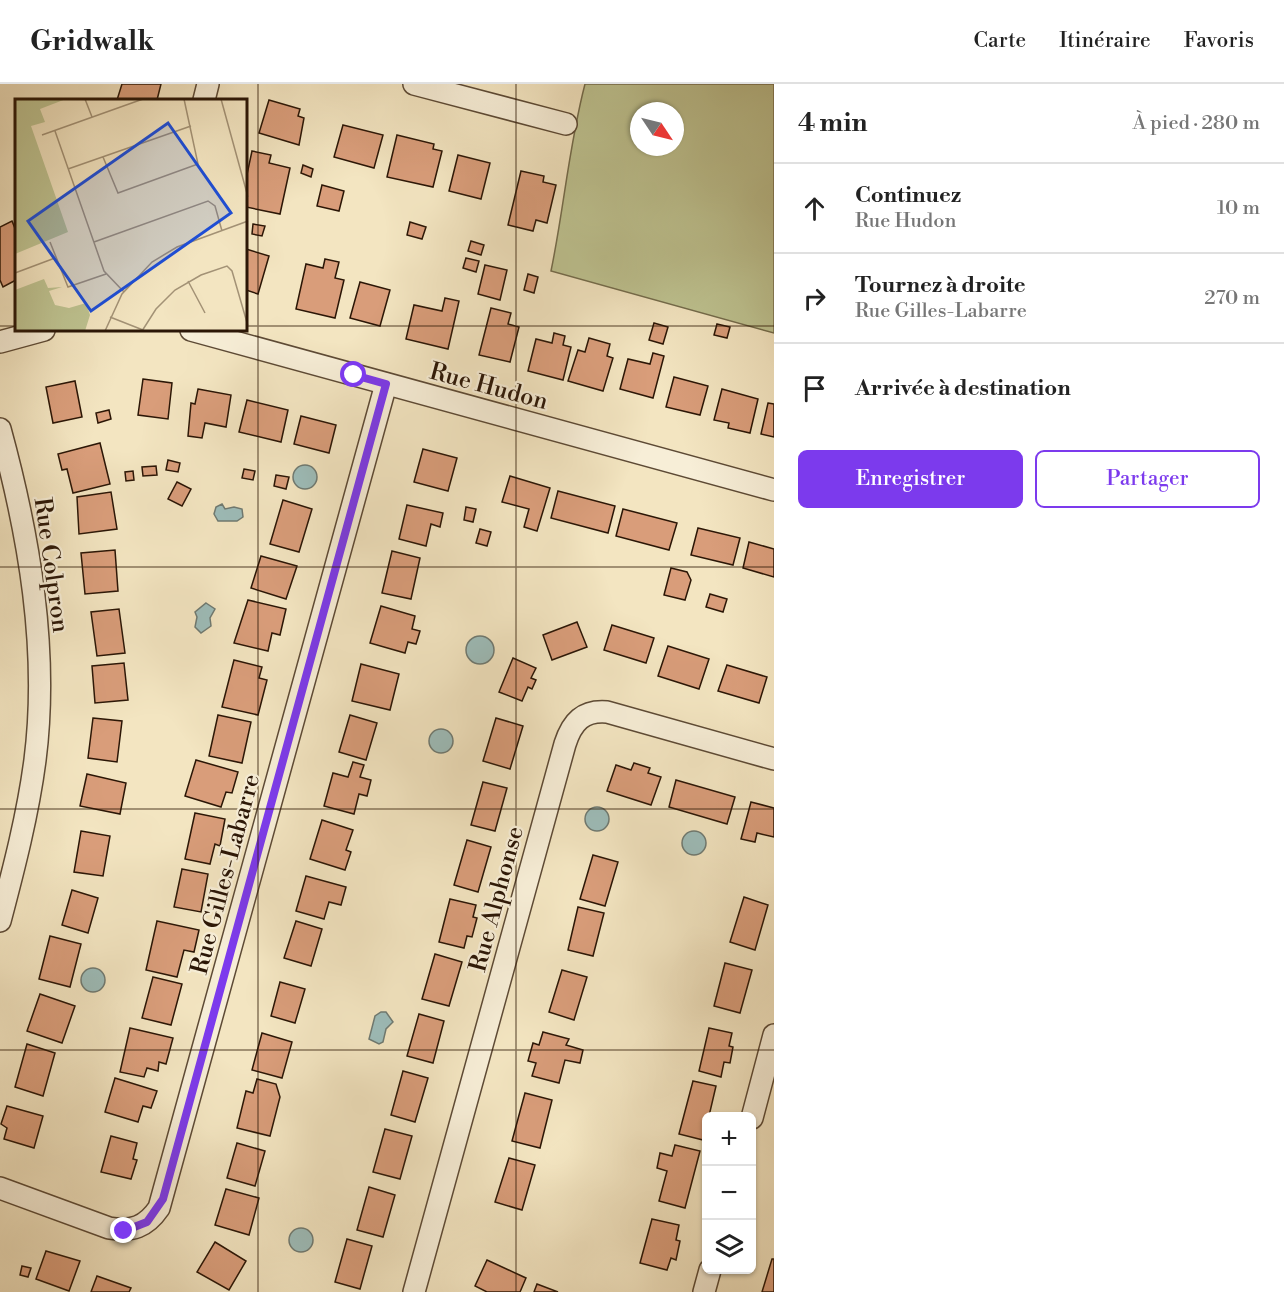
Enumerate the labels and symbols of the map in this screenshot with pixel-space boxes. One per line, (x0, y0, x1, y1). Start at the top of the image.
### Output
inset map (15, 99, 248, 332)
north arrow (630, 102, 684, 156)
street label: Rue Hudon (426, 357, 551, 417)
route start (340, 361, 366, 387)
street label: Rue Colpron (27, 496, 75, 635)
street label: Rue Gilles-Labarre (185, 771, 267, 978)
street label: Rue Alphonse (463, 823, 531, 975)
route end (110, 1217, 136, 1243)

